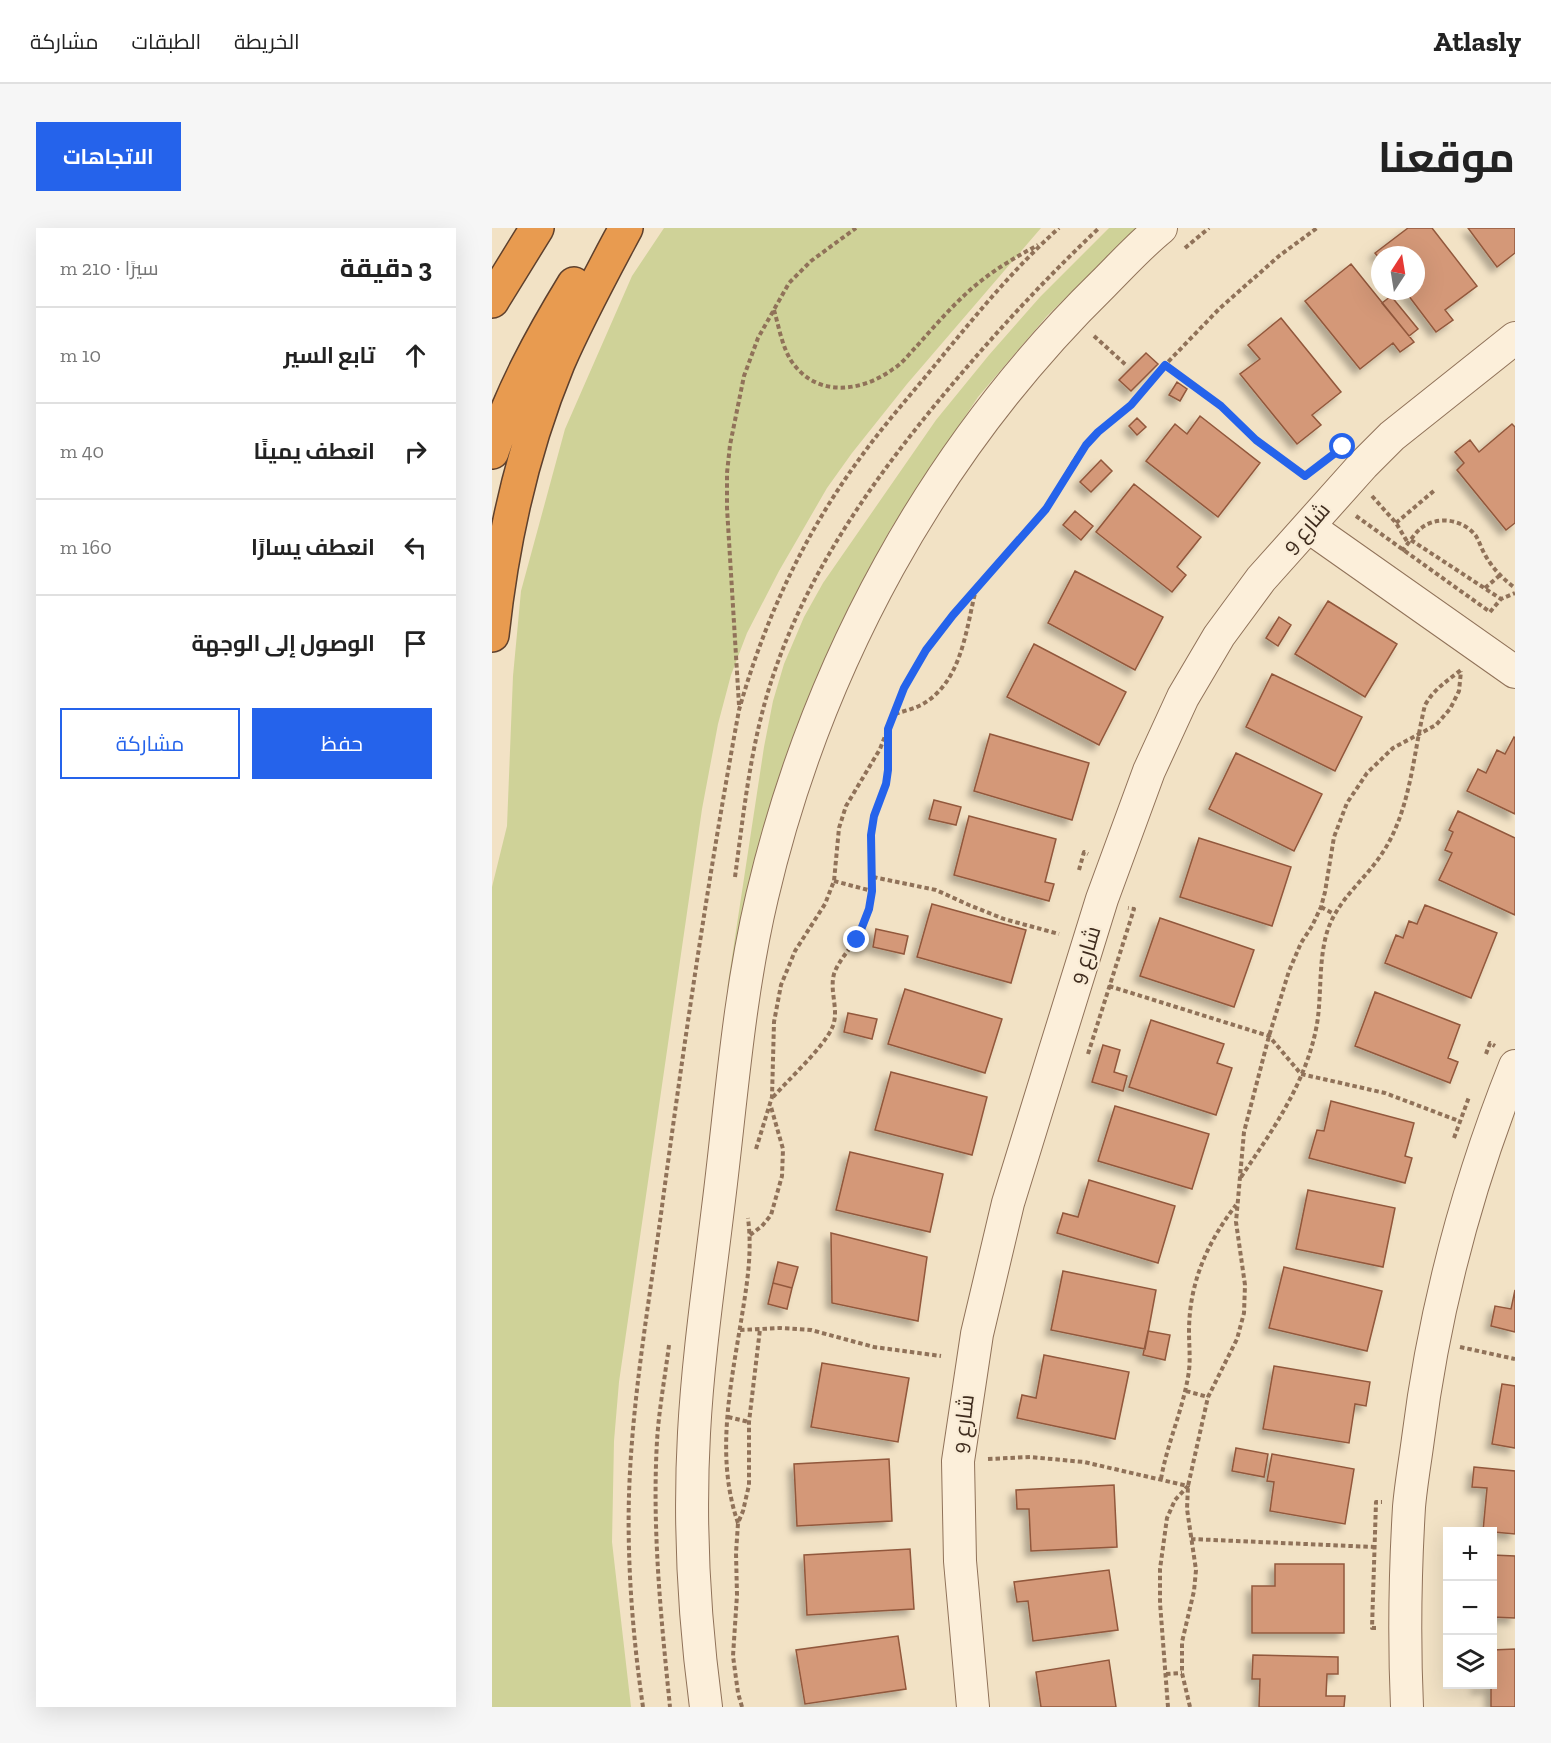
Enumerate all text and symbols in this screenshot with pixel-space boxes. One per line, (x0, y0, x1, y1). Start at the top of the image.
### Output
text: Atlasly (1434, 25, 1521, 58)
text: مشاركة (30, 29, 99, 54)
text: الطبقات (132, 29, 201, 54)
text: الخريطة (234, 29, 300, 54)
button: الاتجاهات (36, 122, 181, 191)
text: موقعنا (1378, 132, 1515, 183)
north arrow (1371, 246, 1425, 300)
text: 3 دقيقة (340, 252, 432, 284)
text: سيرًا · 210 m (60, 256, 159, 280)
icon: ahead (399, 339, 432, 372)
text: تابع السير (283, 342, 375, 369)
text: 10 m (60, 343, 101, 367)
route start (1329, 433, 1355, 459)
icon: right (399, 435, 432, 468)
text: انعطف يمينًا (254, 438, 375, 465)
text: 40 m (60, 439, 104, 463)
street label: شارع 9 (1276, 497, 1336, 560)
icon: left (399, 531, 432, 564)
text: انعطف يسارًا (251, 534, 375, 561)
text: 160 m (60, 535, 112, 559)
icon: arrive (399, 627, 432, 660)
text: الوصول إلى الوجهة (191, 630, 375, 657)
button: مشاركة (60, 708, 240, 779)
button: حفظ (252, 708, 432, 779)
street label: شارع 9 (1063, 923, 1108, 988)
route end (843, 926, 869, 952)
street label: شارع 9 (946, 1393, 981, 1455)
map controls (1443, 1527, 1497, 1689)
button: + (1443, 1527, 1497, 1581)
button: − (1443, 1581, 1497, 1635)
button: layers (1443, 1635, 1497, 1689)

